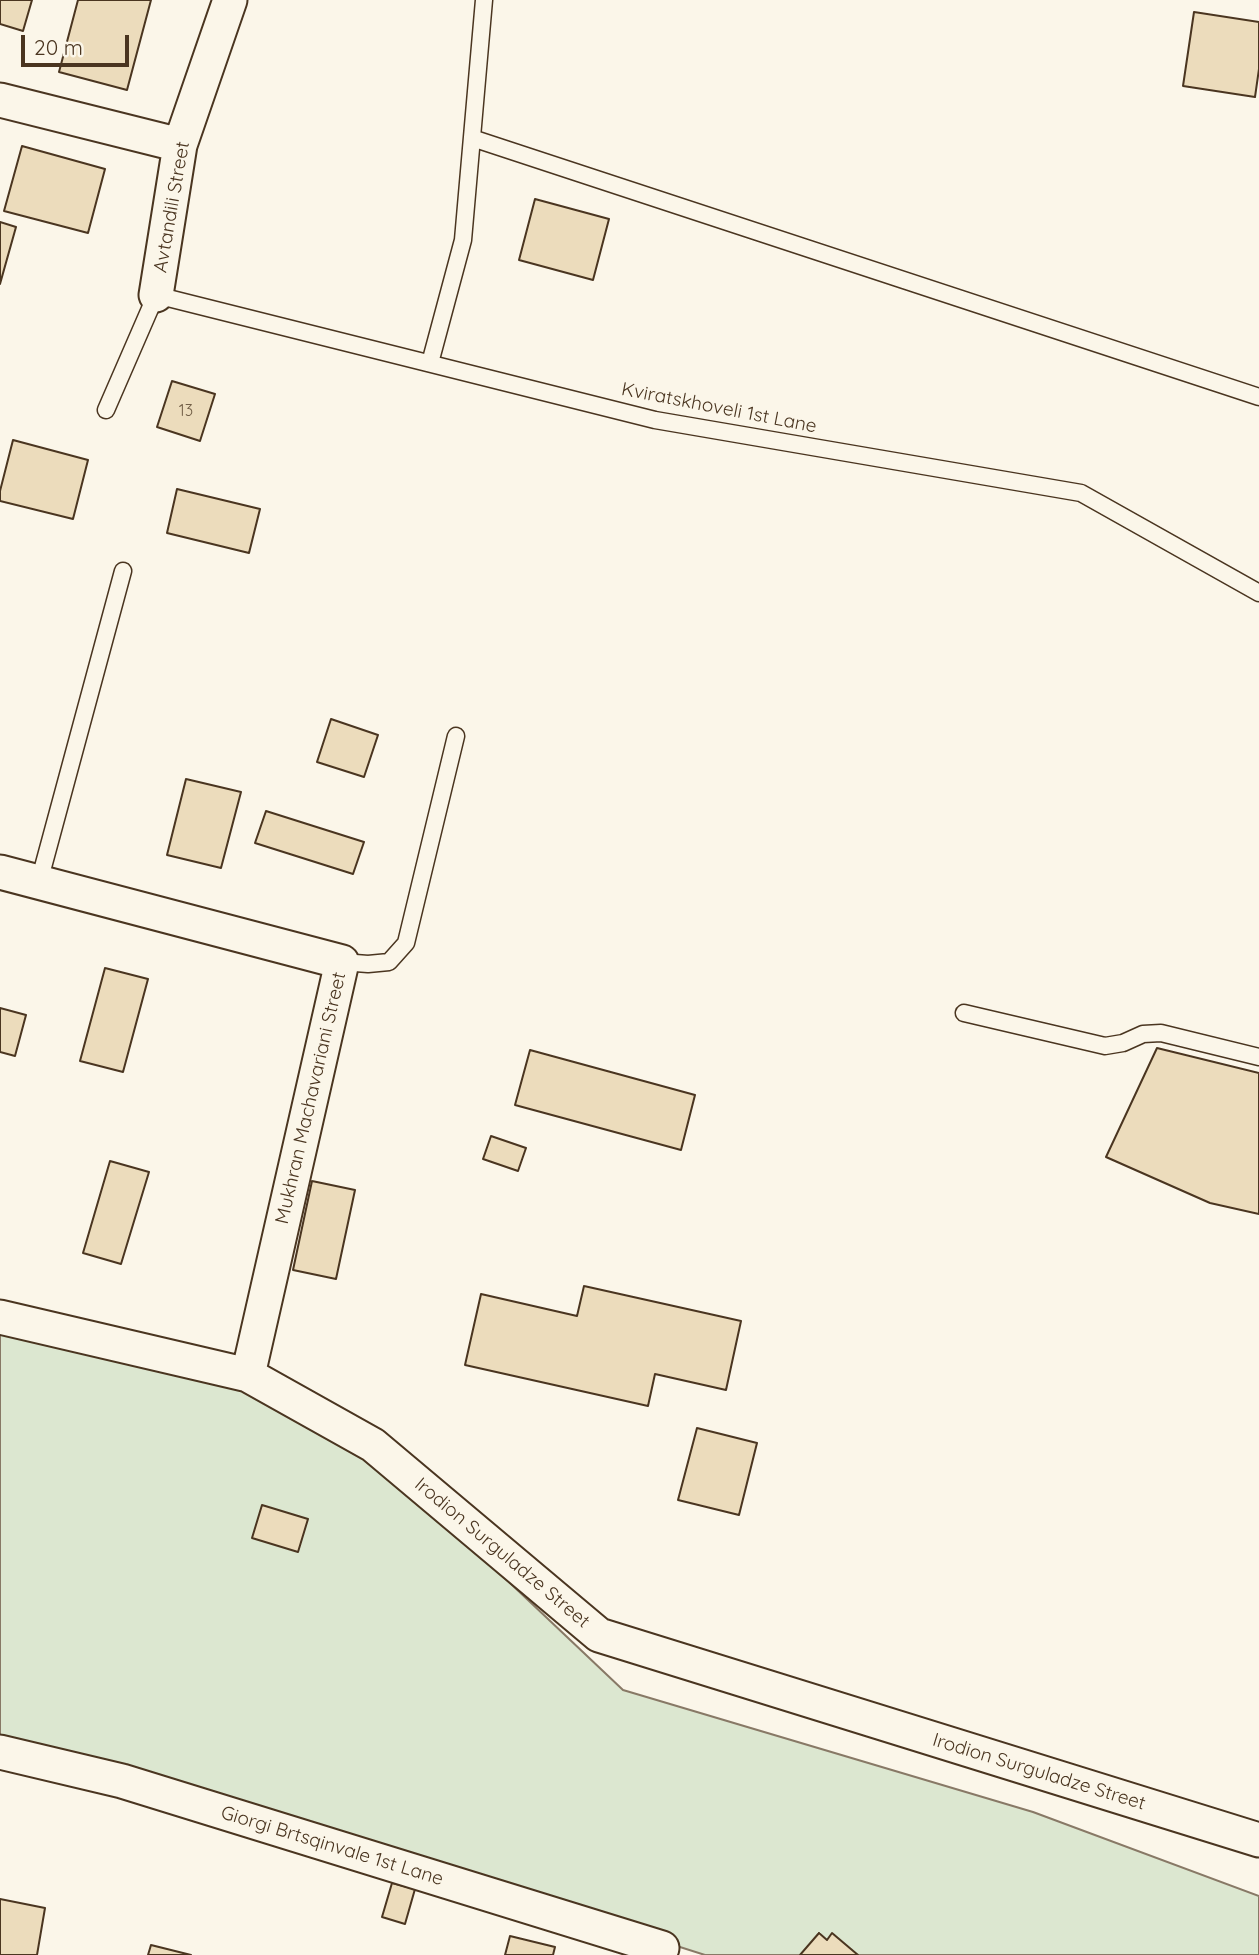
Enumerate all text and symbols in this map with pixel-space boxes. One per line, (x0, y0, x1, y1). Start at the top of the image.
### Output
scale bar (24, 21, 133, 65)
text: 20 m (34, 34, 83, 60)
street label: Avtandili Street (149, 140, 195, 274)
street label: Kviratskhoveli 1st Lane (619, 378, 819, 438)
house number: 13 (179, 401, 193, 421)
street label: Mukhran Machavariani Street (271, 970, 351, 1226)
street label: Irodion Surguladze Street (410, 1473, 594, 1633)
street label: Irodion Surguladze Street (930, 1729, 1148, 1815)
street label: Giorgi Brtsqinvale 1st Lane (218, 1801, 446, 1891)

